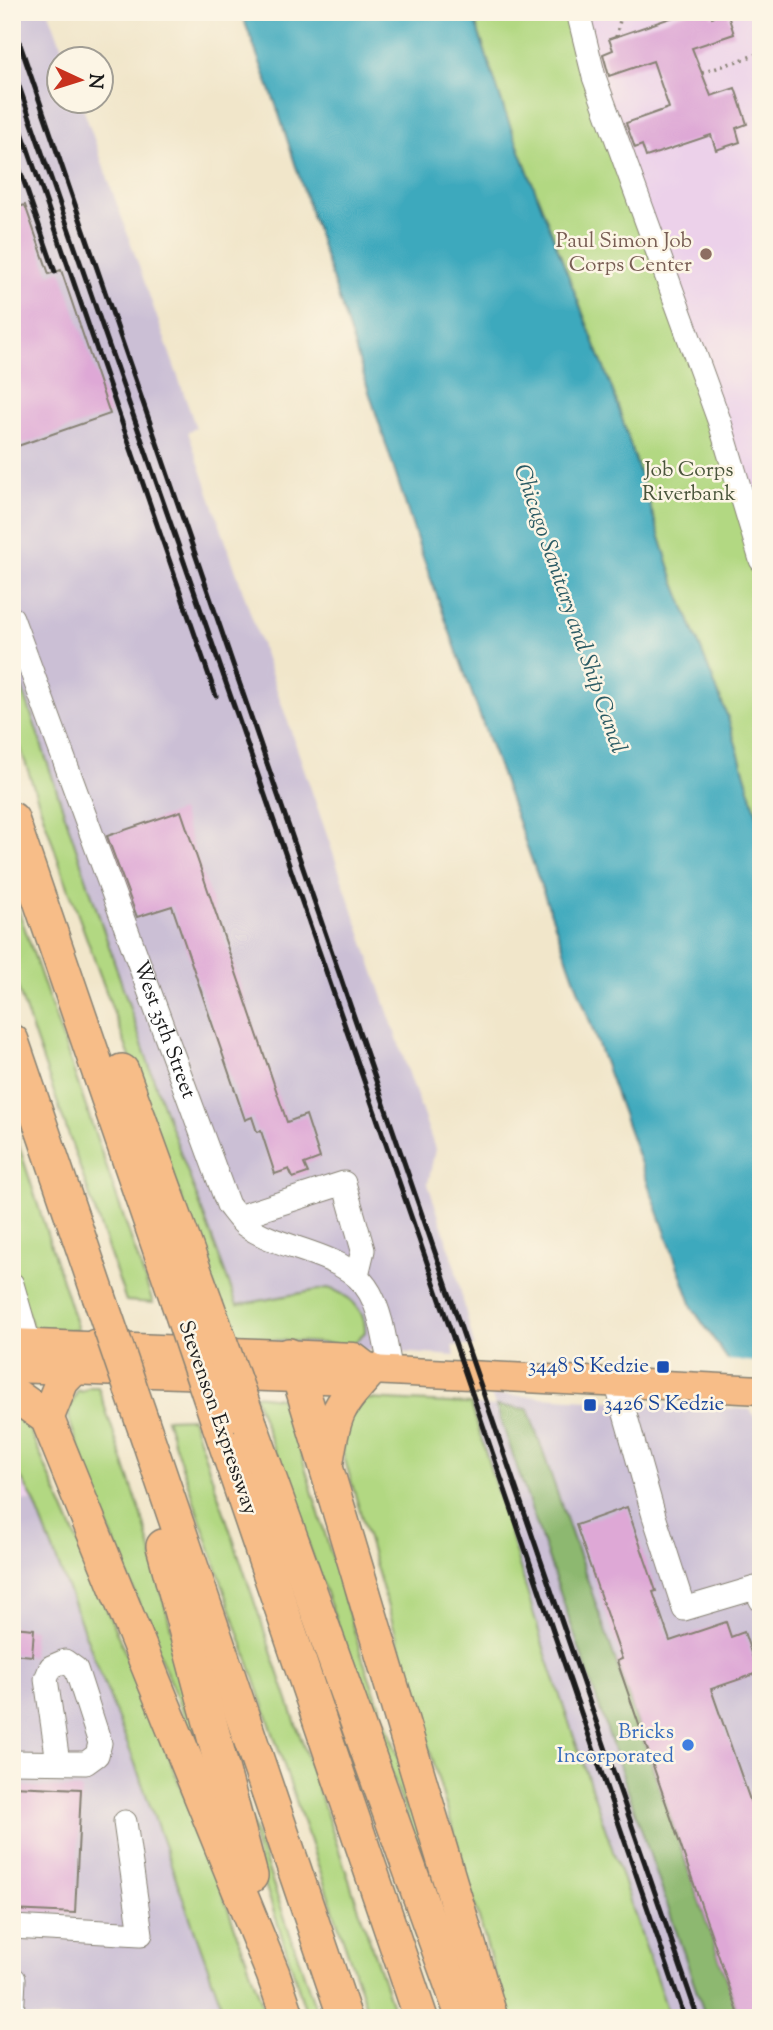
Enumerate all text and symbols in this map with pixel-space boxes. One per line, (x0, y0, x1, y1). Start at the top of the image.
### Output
north arrow (46, 46, 116, 116)
text: N (80, 73, 108, 90)
place label: Paul Simon Job Corps Center (556, 227, 692, 281)
marker: Paul Simon Job Corps Center (698, 246, 714, 262)
park label: Job Corps Riverbank (642, 456, 736, 510)
water label: Chicago Sanitary and Ship Canal (504, 460, 634, 758)
street label: West 35th Street (124, 957, 203, 1103)
street label: Stevenson Expressway (170, 1317, 265, 1520)
place label: 3448 S Kedzie (528, 1352, 649, 1382)
marker: 3448 S Kedzie (655, 1359, 671, 1375)
place label: 3426 S Kedzie (604, 1390, 724, 1420)
marker: 3426 S Kedzie (582, 1397, 598, 1413)
place label: Bricks Incorporated (557, 1718, 674, 1772)
marker: Bricks Incorporated (680, 1737, 696, 1753)

